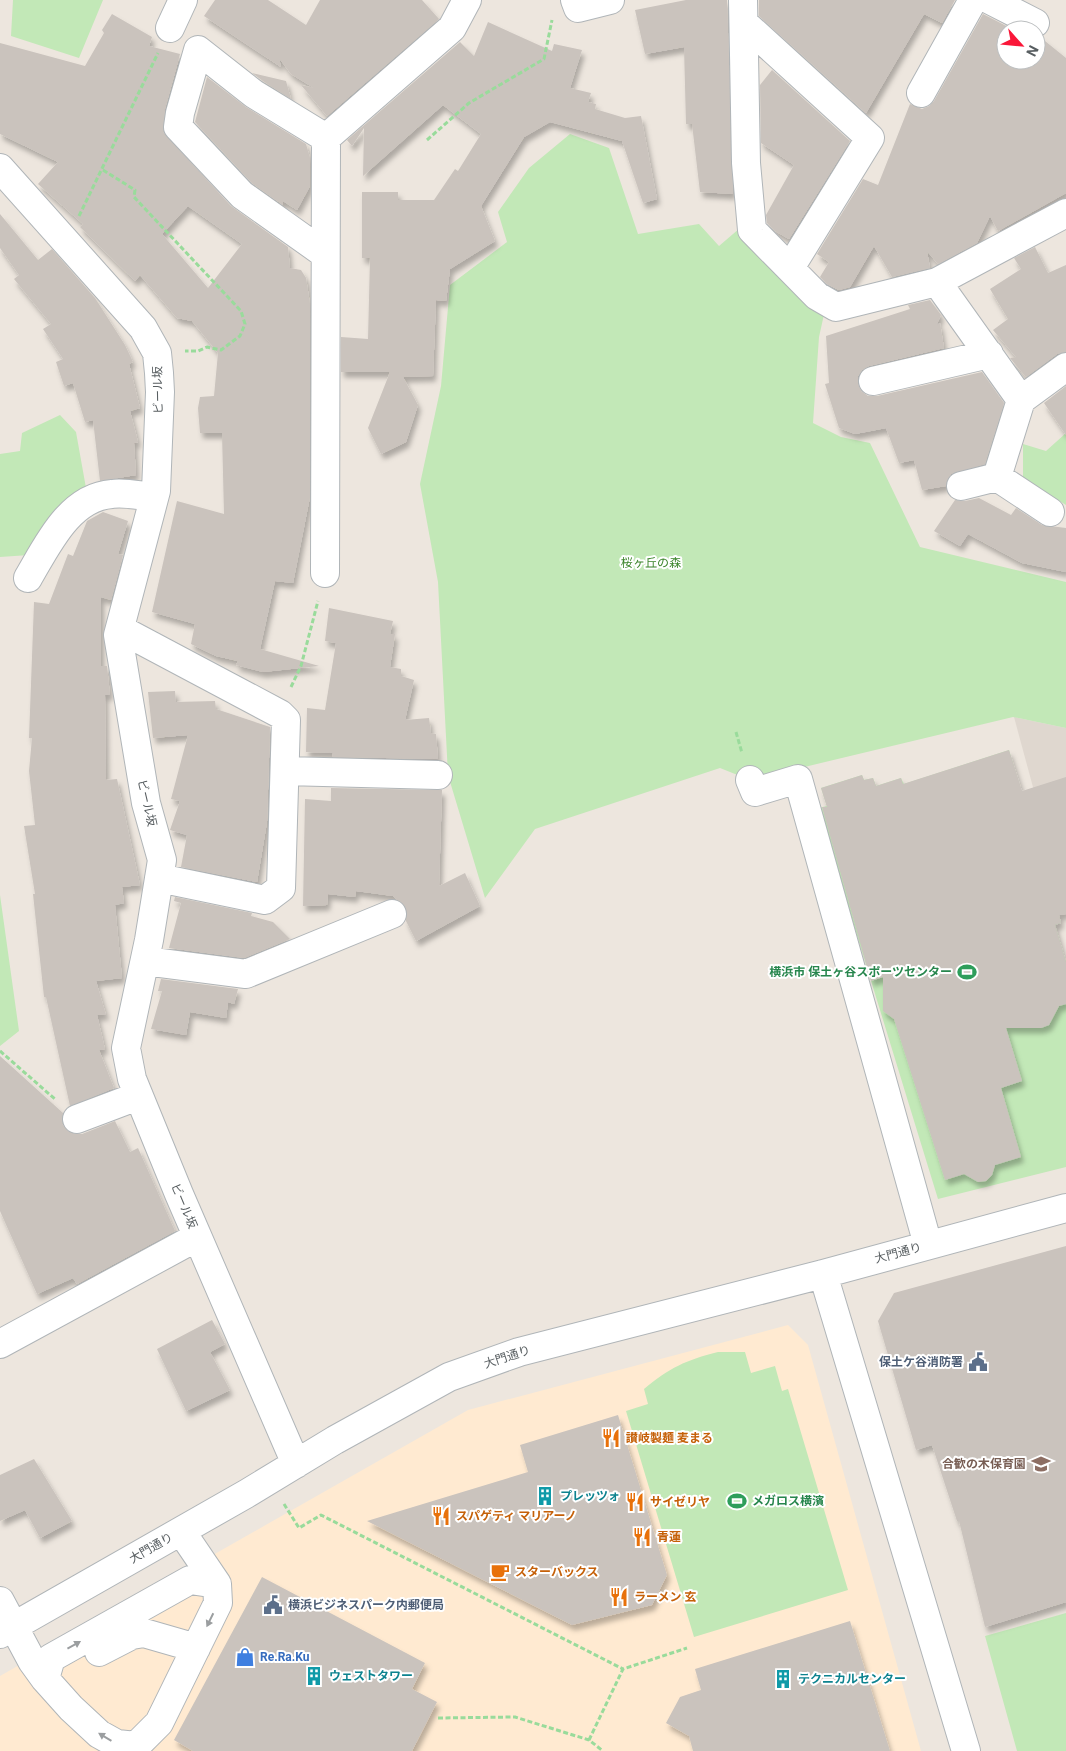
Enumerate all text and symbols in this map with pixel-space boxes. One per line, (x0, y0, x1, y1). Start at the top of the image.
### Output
north arrow (996, 20, 1046, 70)
text: N (1023, 43, 1042, 59)
street label: ビール坂 (151, 366, 165, 414)
park label: 桜ヶ丘の森 (621, 556, 681, 570)
street label: ビール坂 (135, 778, 159, 828)
sports icon: 横浜市 保土ヶ谷スポーツセンター (956, 961, 978, 983)
place label: 横浜市 保土ヶ谷スポーツセンター (769, 965, 952, 979)
street label: ビール坂 (168, 1181, 200, 1231)
street label: 大門通り (873, 1240, 923, 1266)
street label: 大門通り (482, 1343, 532, 1371)
public building icon: 保土ケ谷消防署 (967, 1351, 989, 1373)
place label: 保土ケ谷消防署 (879, 1355, 963, 1369)
restaurant icon: 讃岐製麺 麦まる (600, 1427, 622, 1449)
place label: 讃岐製麺 麦まる (626, 1431, 713, 1445)
school or university icon: 合歓の木保育園 (1030, 1453, 1052, 1475)
place label: 合歓の木保育園 (942, 1457, 1026, 1471)
building icon: プレッツォ (534, 1485, 556, 1507)
place label: プレッツォ (560, 1489, 620, 1503)
sports icon: メガロス横濱 (726, 1490, 748, 1512)
restaurant icon: サイゼリヤ (624, 1491, 646, 1513)
place label: メガロス横濱 (752, 1494, 824, 1508)
place label: サイゼリヤ (650, 1495, 710, 1509)
restaurant icon: スパゲティ マリアーノ (430, 1505, 452, 1527)
place label: スパゲティ マリアーノ (456, 1509, 577, 1523)
restaurant icon: 青蓮 (631, 1526, 653, 1548)
street label: 大門通り (127, 1530, 175, 1566)
place label: 青蓮 (657, 1530, 681, 1544)
cafe icon: スターバックス (489, 1561, 511, 1583)
place label: スターバックス (515, 1565, 599, 1579)
restaurant icon: ラーメン 玄 (608, 1586, 630, 1608)
place label: ラーメン 玄 (634, 1590, 697, 1604)
public building icon: 横浜ビジネスパーク内郵便局 (262, 1594, 284, 1616)
place label: 横浜ビジネスパーク内郵便局 (288, 1598, 444, 1612)
one-way arrow (206, 1613, 214, 1627)
one-way arrow (67, 1641, 82, 1649)
shop icon: Re.Ra.Ku (234, 1646, 256, 1668)
place label: Re.Ra.Ku (260, 1650, 310, 1664)
building icon: ウェストタワー (303, 1665, 325, 1687)
building icon: テクニカルセンター (772, 1668, 794, 1690)
place label: ウェストタワー (329, 1669, 413, 1683)
place label: テクニカルセンター (798, 1672, 906, 1686)
one-way arrow (99, 1733, 112, 1742)

